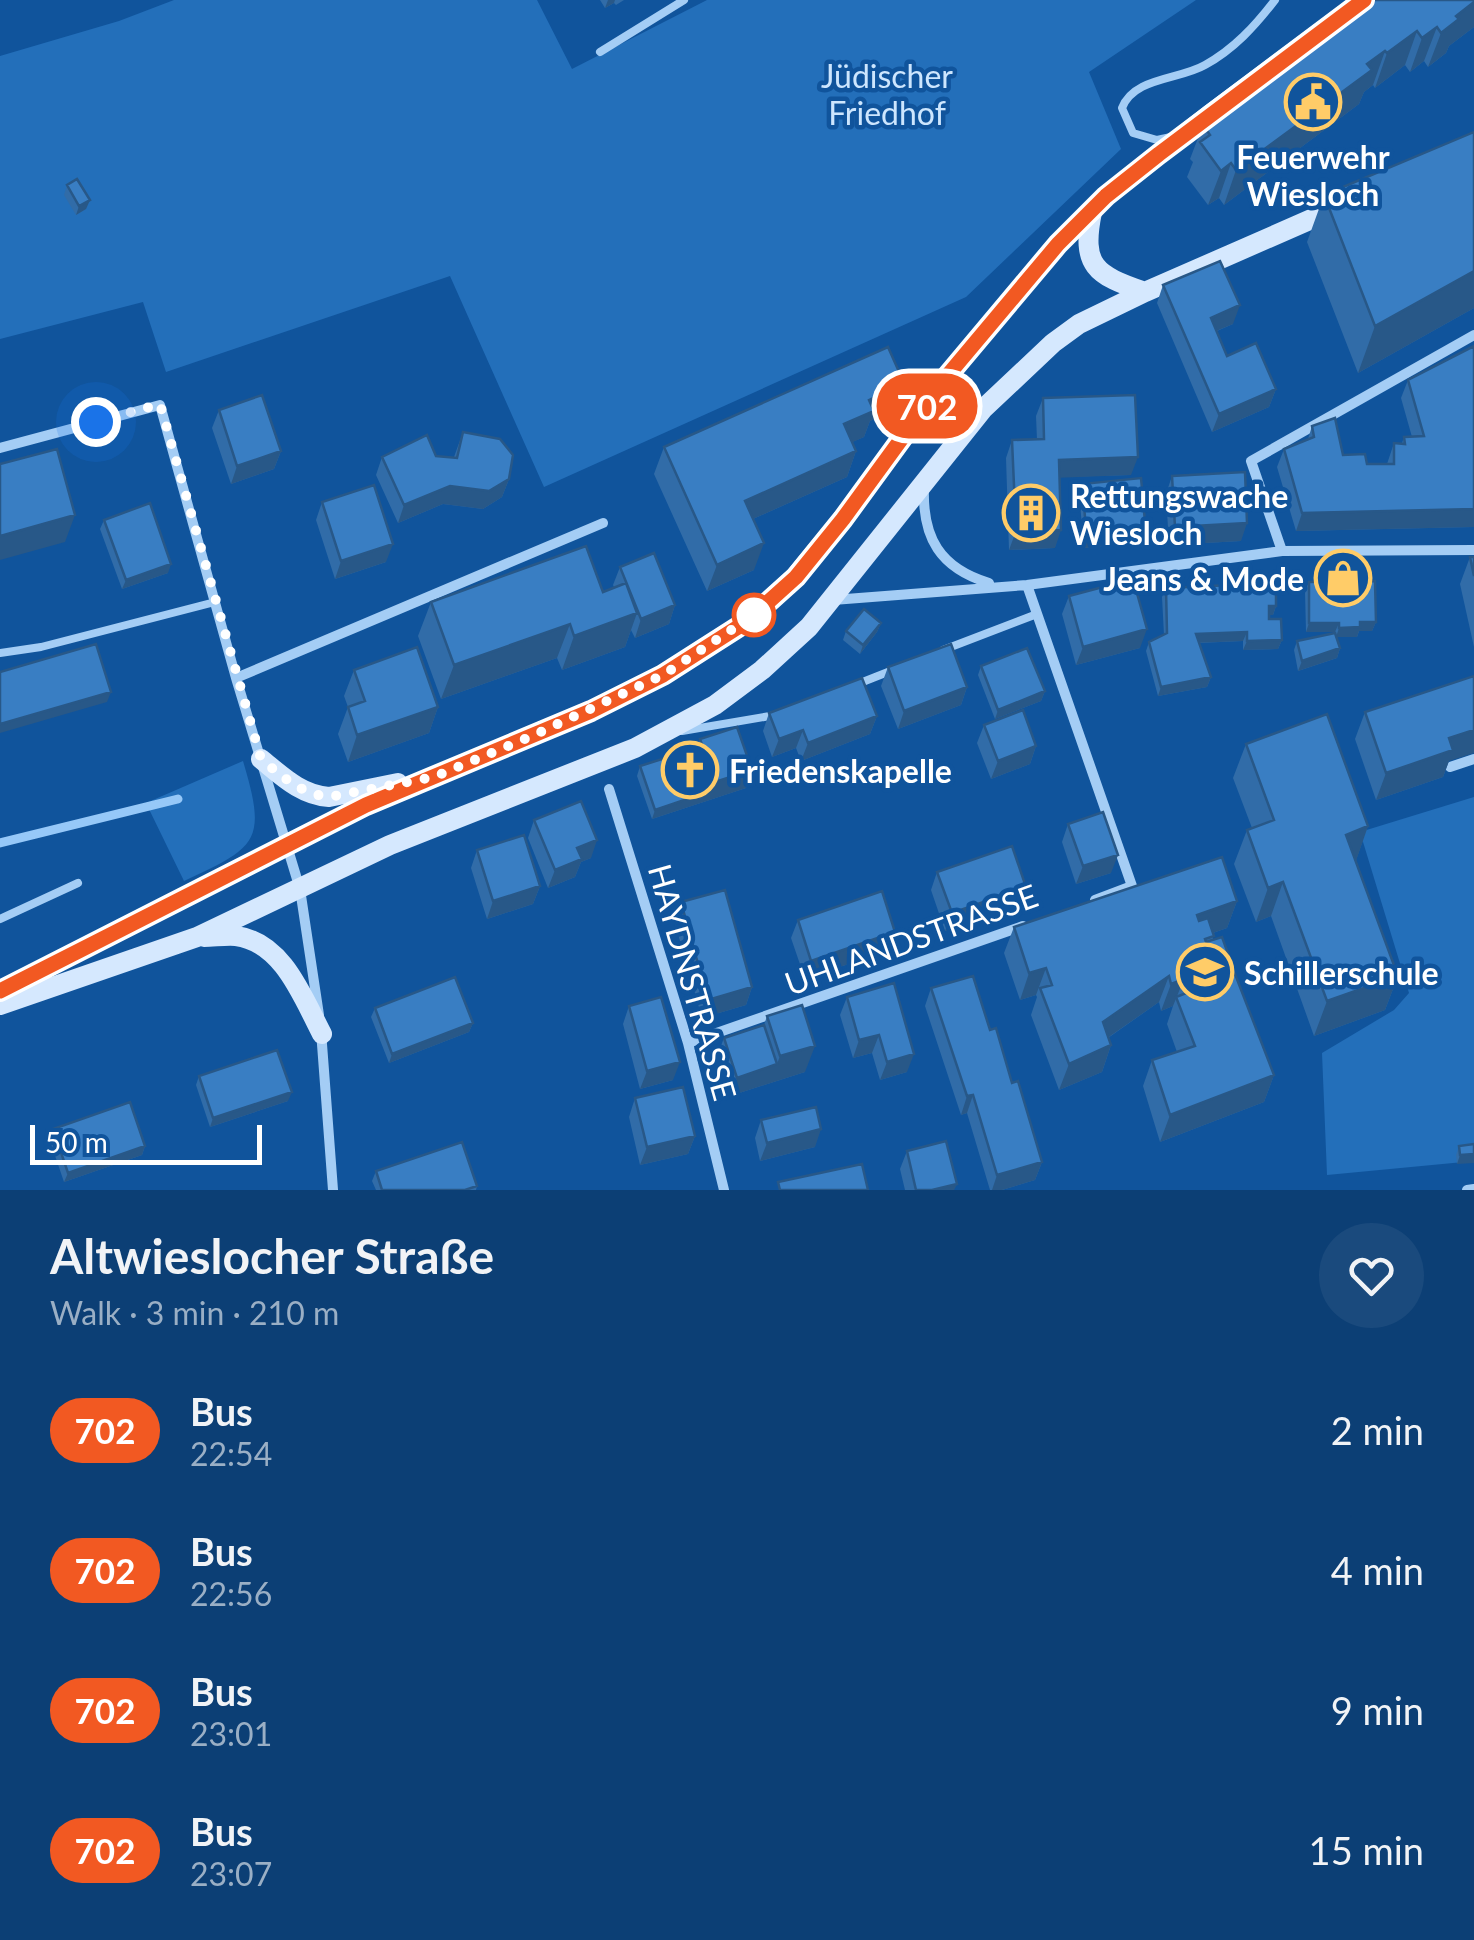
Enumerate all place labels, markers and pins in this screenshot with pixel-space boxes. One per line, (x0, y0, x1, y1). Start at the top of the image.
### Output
public building icon: Feuerwehr Wiesloch (1283, 72, 1343, 132)
place label: Feuerwehr Wiesloch (1236, 137, 1390, 213)
place label: Rettungswache Wiesloch (1070, 476, 1288, 552)
building icon: Rettungswache Wiesloch (1001, 483, 1061, 543)
shop icon: Jeans & Mode (1313, 548, 1373, 608)
place label: Jeans & Mode (1103, 559, 1304, 598)
unlabelled marker (733, 594, 775, 636)
church icon: Friedenskapelle (660, 740, 720, 800)
place label: Friedenskapelle (729, 751, 952, 790)
school or university icon: Schillerschule (1175, 942, 1235, 1002)
place label: Schillerschule (1244, 953, 1439, 992)

